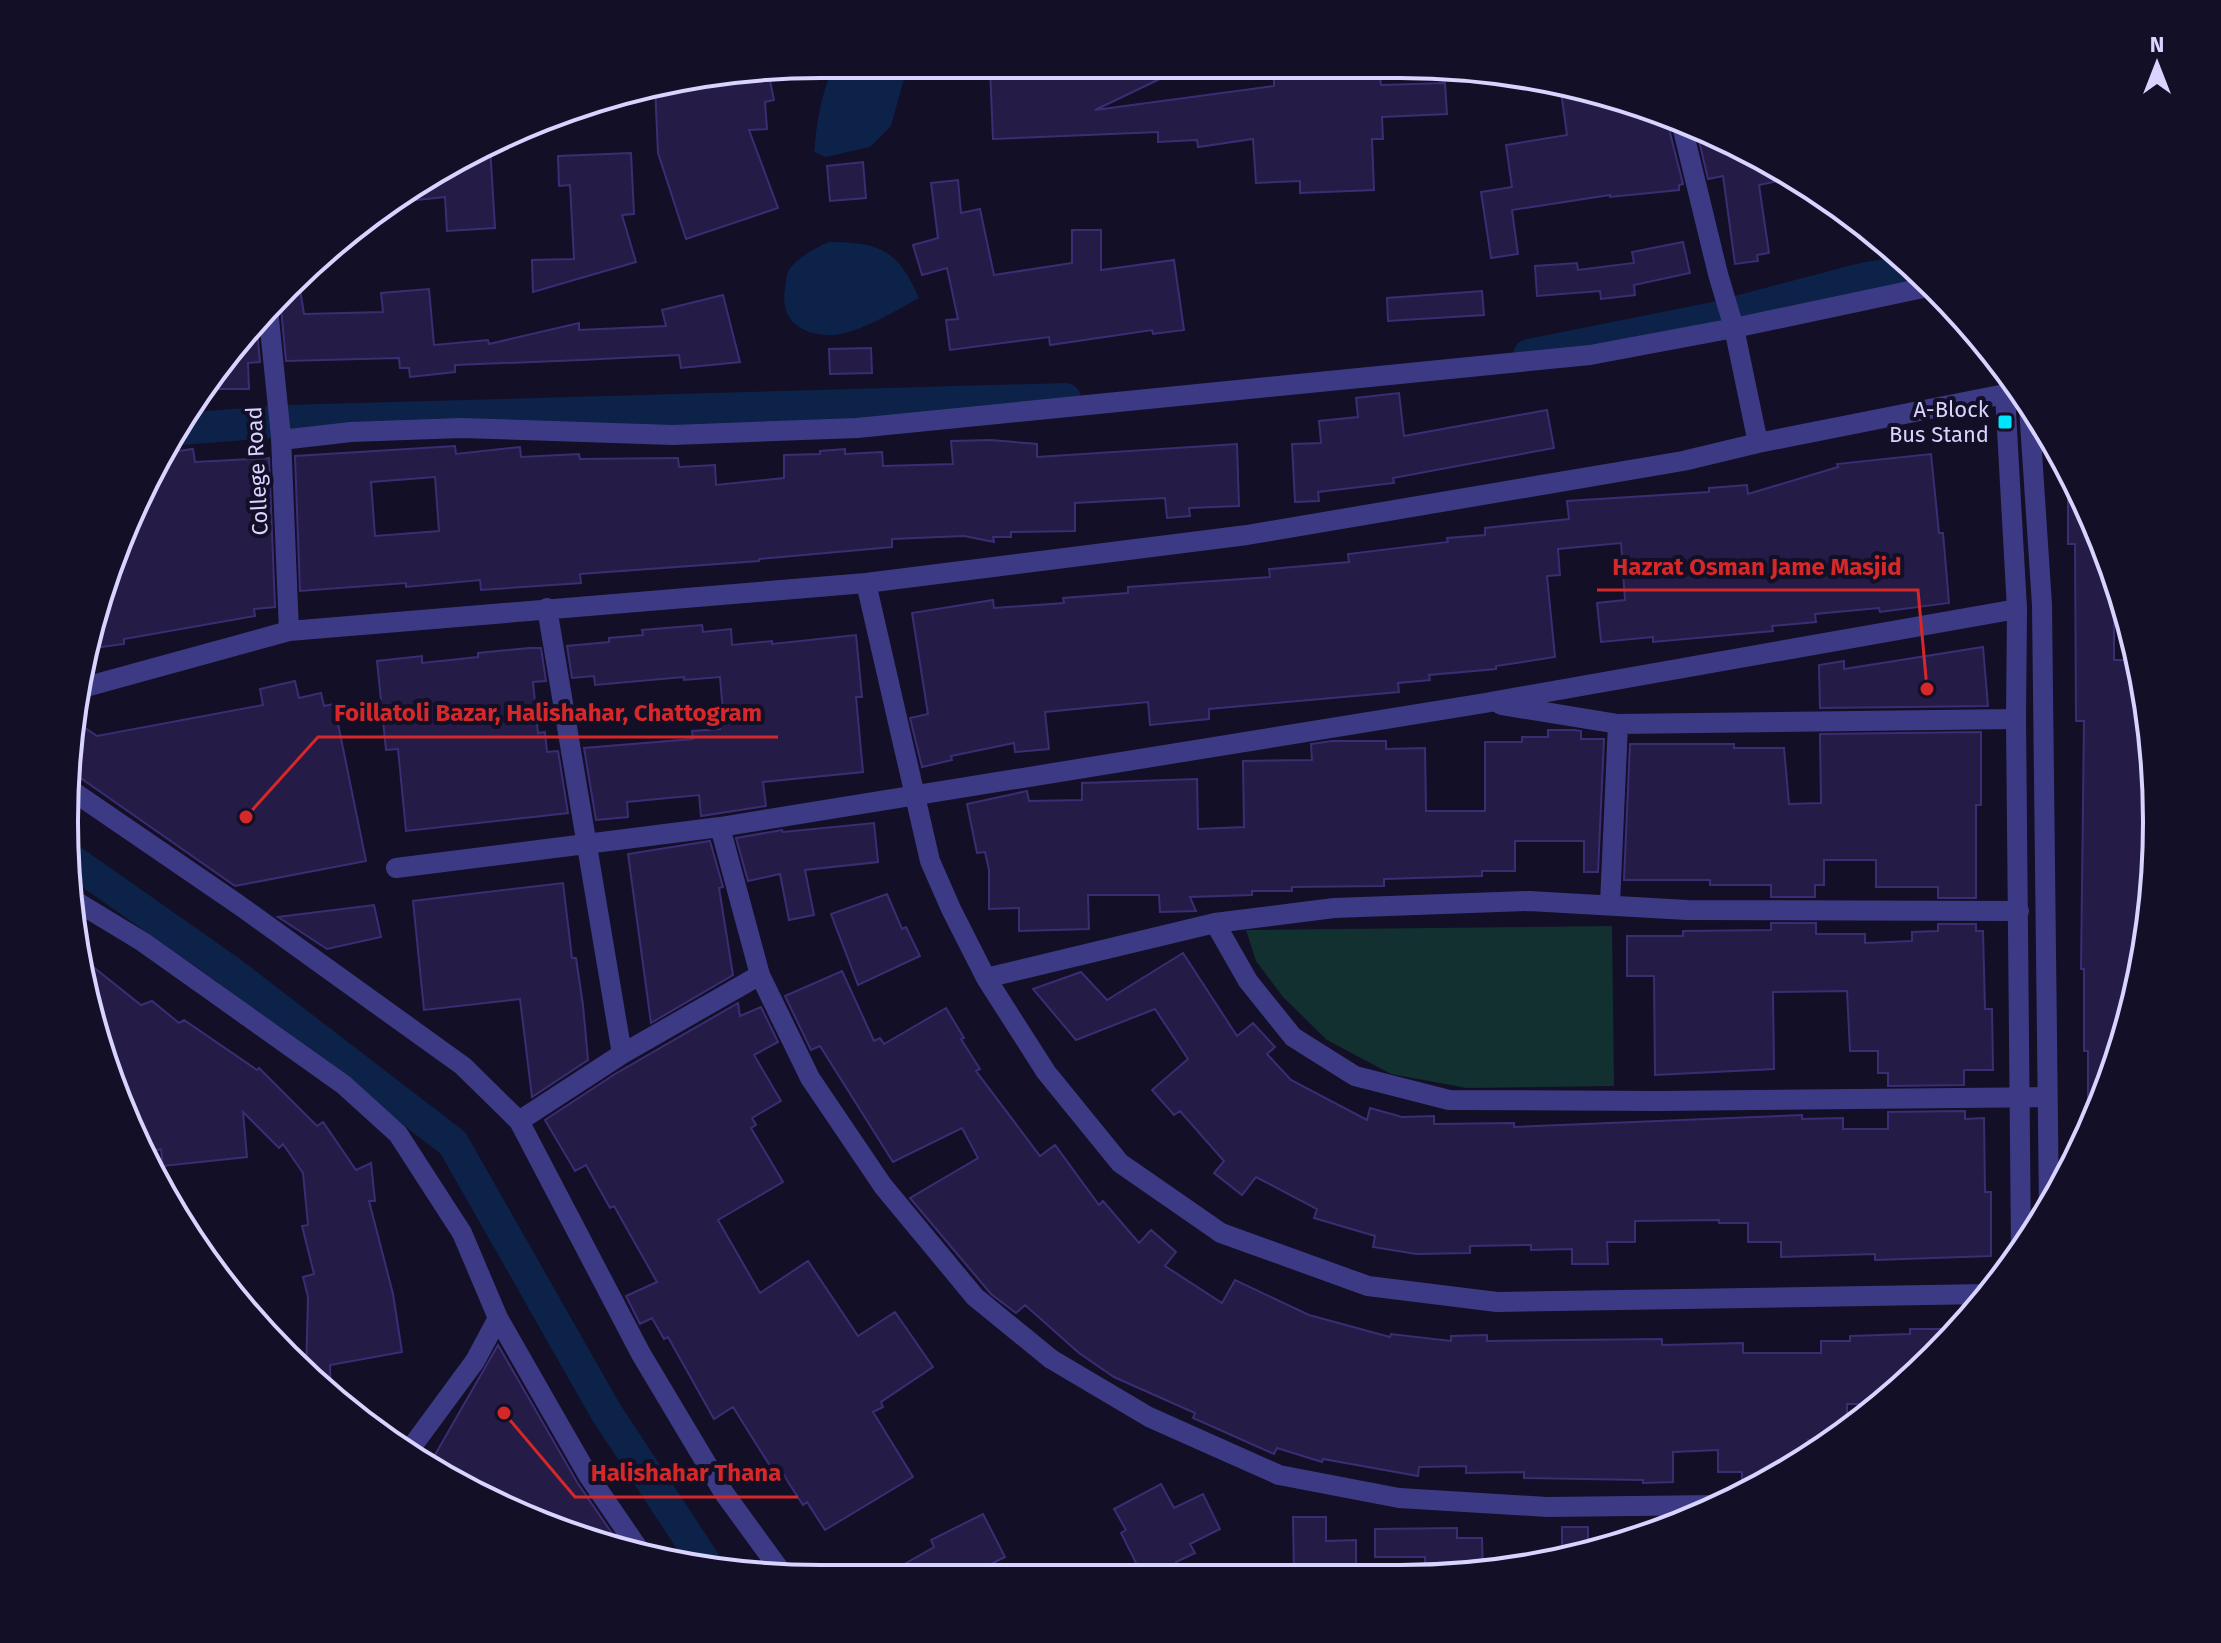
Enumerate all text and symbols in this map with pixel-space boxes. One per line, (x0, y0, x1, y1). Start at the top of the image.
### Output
north arrow (2117, 24, 2197, 104)
text: N (2150, 31, 2164, 58)
place label: A-Block Bus Stand (1889, 396, 1990, 448)
street label: College Road (240, 406, 274, 536)
marker: A-Block Bus Stand (1996, 413, 2014, 431)
callout: Hazrat Osman Jame Masjid (1597, 542, 1918, 590)
text: Hazrat Osman Jame Masjid (1612, 553, 1902, 581)
callout: Foillatoli Bazar, Halishahar, Chattogram (318, 689, 778, 737)
text: Foillatoli Bazar, Halishahar, Chattogram (334, 699, 762, 727)
callout: Halishahar Thana (575, 1449, 798, 1497)
text: Halishahar Thana (591, 1459, 781, 1487)

